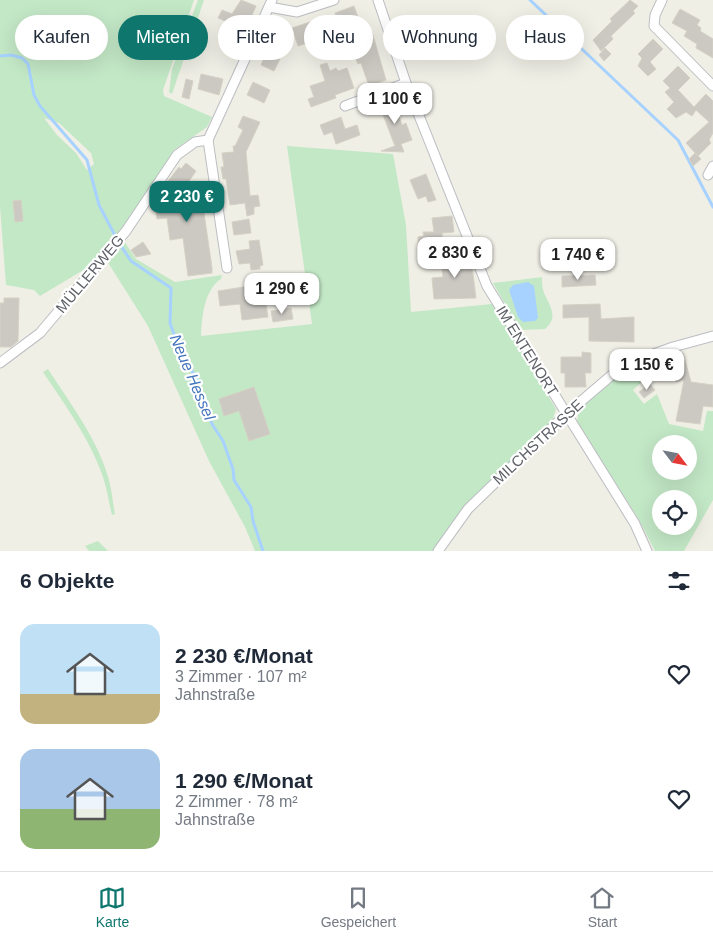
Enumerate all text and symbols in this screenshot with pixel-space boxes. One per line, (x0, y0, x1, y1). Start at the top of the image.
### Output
chip: Kaufen (15, 15, 108, 60)
chip: Mieten (118, 15, 208, 60)
chip: Filter (218, 15, 294, 60)
chip: Neu (304, 15, 373, 60)
chip: Wohnung (383, 15, 496, 60)
chip: Haus (506, 15, 584, 60)
pin: 1 100 € (349, 82, 441, 125)
text: 1 100 € (368, 90, 422, 107)
pin: 2 230 € (141, 180, 233, 223)
text: 2 230 € (160, 188, 214, 205)
street label: MÜLLERWEG (52, 231, 127, 316)
pin: 2 830 € (409, 236, 501, 279)
pin: 1 740 € (532, 238, 624, 281)
text: 2 830 € (428, 244, 482, 261)
text: 1 740 € (551, 246, 605, 263)
pin: 1 290 € (236, 272, 328, 315)
text: 1 290 € (255, 280, 309, 297)
street label: IM ENTENORT (493, 303, 562, 399)
water label: Neue Hessel (167, 332, 218, 423)
pin: 1 150 € (601, 348, 693, 391)
text: 1 150 € (620, 356, 674, 373)
street label: MILCHSTRASSE (489, 396, 586, 488)
north arrow (652, 435, 698, 480)
map controls (652, 435, 697, 535)
button: locate (652, 490, 697, 535)
icon: filters (665, 567, 693, 595)
text: 6 Objekte (20, 569, 115, 592)
icon: home (60, 644, 120, 704)
text: 2 230 €/Monat (175, 644, 313, 667)
icon: heart (665, 660, 693, 688)
text: 3 Zimmer · 107 m² (175, 668, 307, 685)
text: Jahnstraße (175, 686, 255, 703)
icon: home (60, 769, 120, 829)
text: 1 290 €/Monat (175, 769, 313, 792)
icon: heart (665, 785, 693, 813)
text: 2 Zimmer · 78 m² (175, 793, 298, 810)
text: Jahnstraße (175, 811, 255, 828)
tab: Karte (96, 884, 129, 930)
tab: Gespeichert (321, 884, 396, 930)
tab: Start (588, 884, 617, 930)

